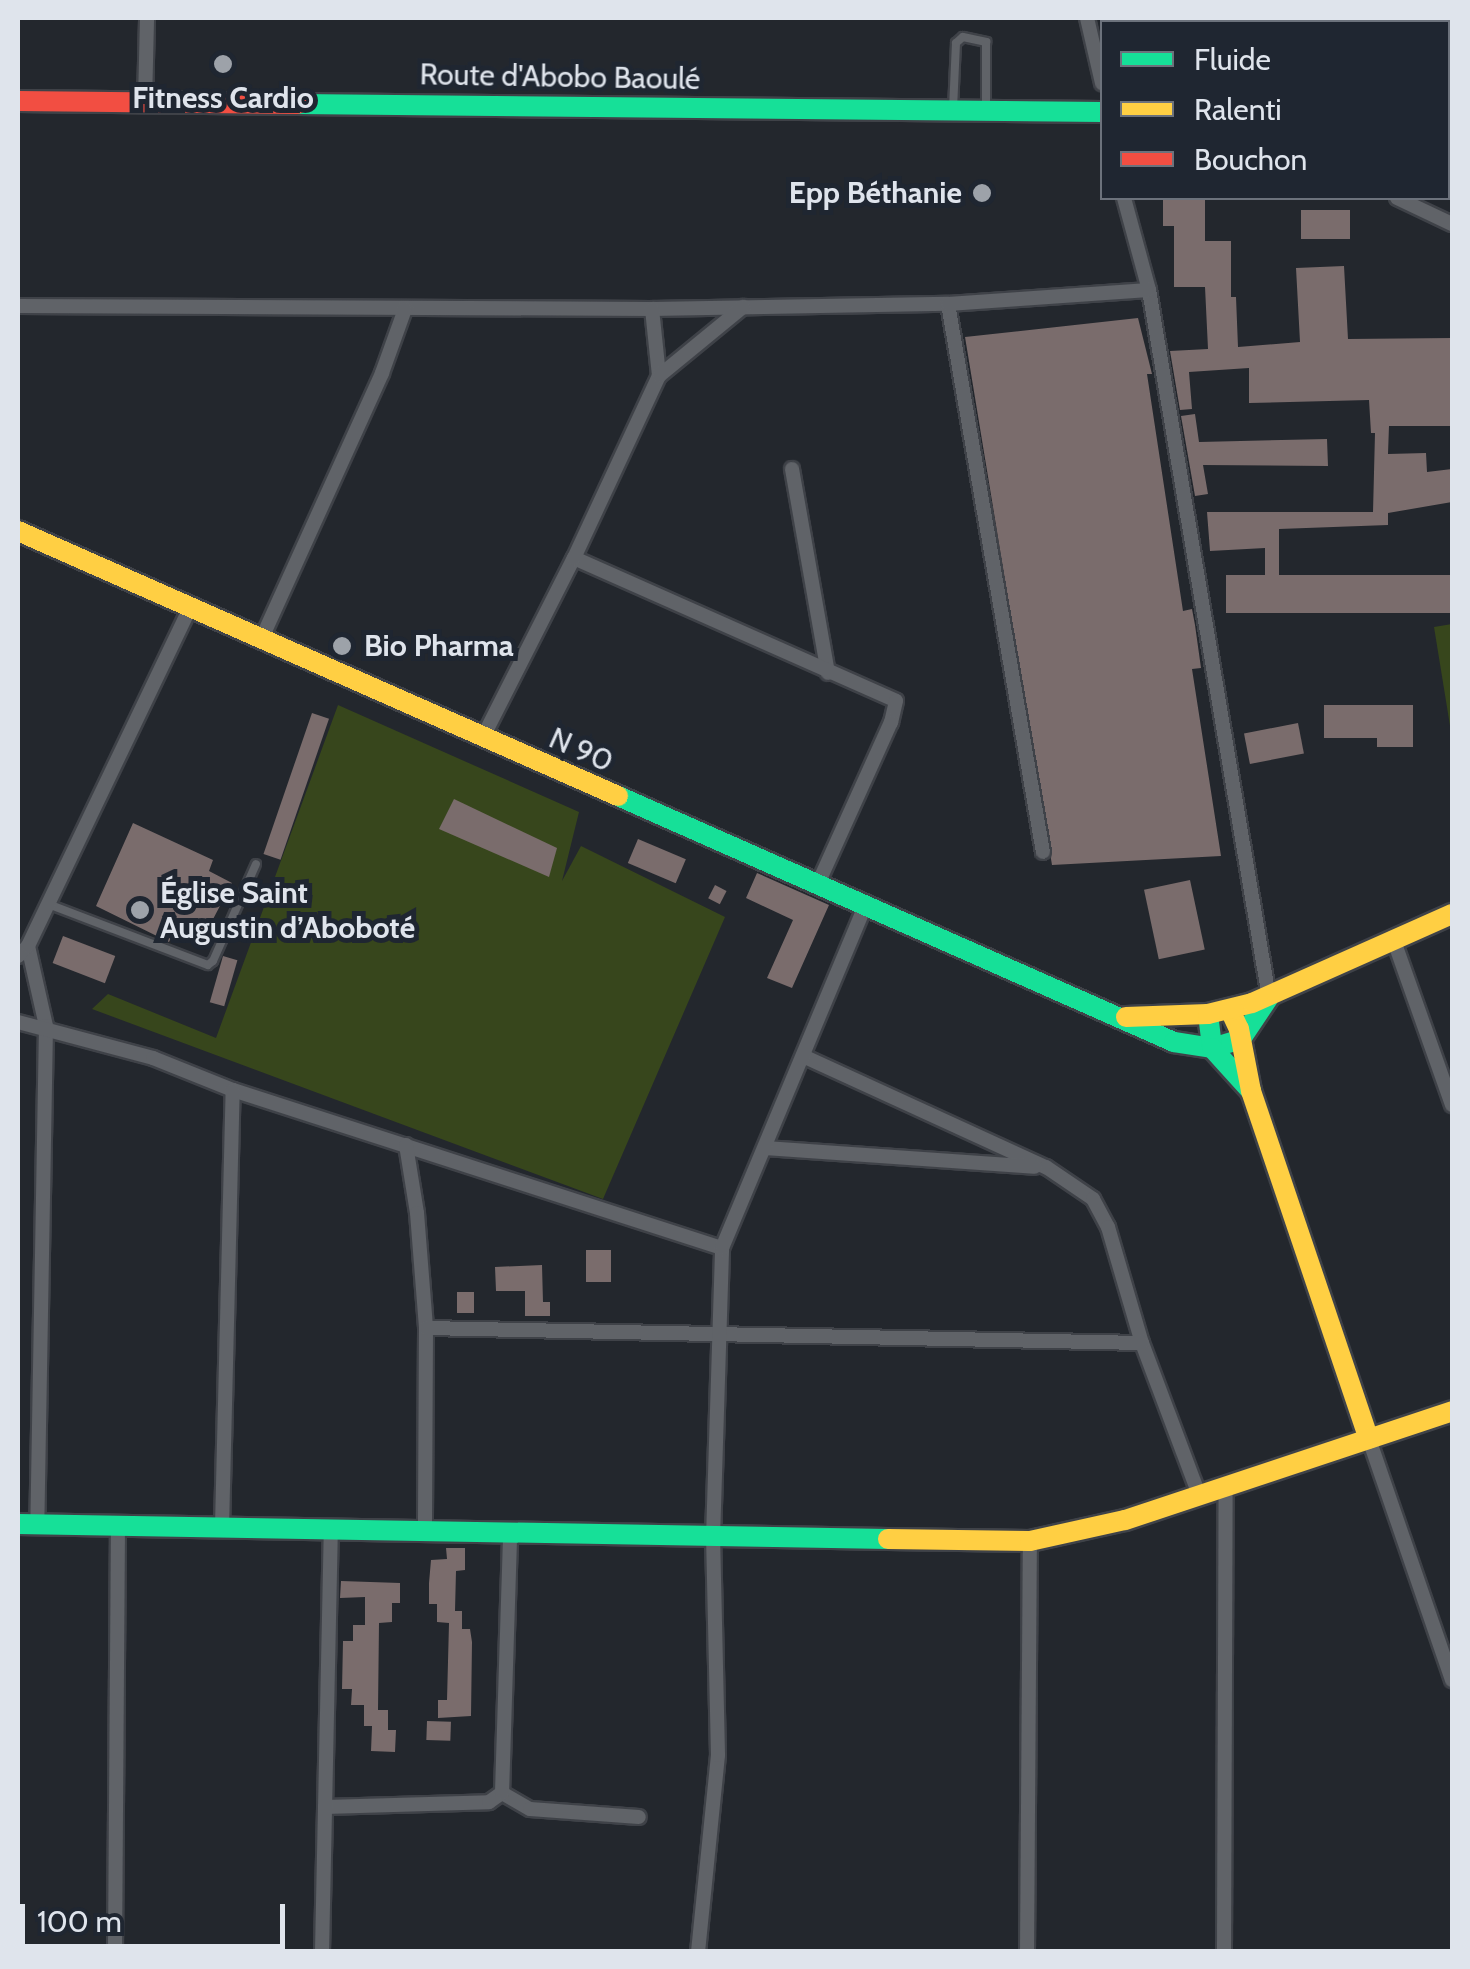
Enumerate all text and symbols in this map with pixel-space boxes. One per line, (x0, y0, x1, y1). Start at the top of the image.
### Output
legend (1100, 20, 1450, 200)
text: Fluide (1194, 41, 1271, 78)
marker: Fitness Cardio (212, 53, 234, 75)
street label: Route d'Abobo Baoulé (419, 57, 701, 97)
place label: Fitness Cardio (132, 80, 314, 116)
text: Ralenti (1194, 91, 1282, 128)
text: Bouchon (1194, 141, 1307, 178)
place label: Epp Béthanie (789, 175, 962, 211)
marker: Epp Béthanie (971, 182, 993, 204)
place label: Bio Pharma (364, 628, 514, 664)
marker: Bio Pharma (329, 633, 355, 659)
street label: N 90 (544, 720, 618, 780)
place label: Église Saint Augustin d’Aboboté (160, 875, 415, 946)
marker: Église Saint Augustin d’Aboboté (129, 899, 151, 921)
scale bar (25, 1884, 290, 1946)
text: 100 m (37, 1903, 122, 1940)

